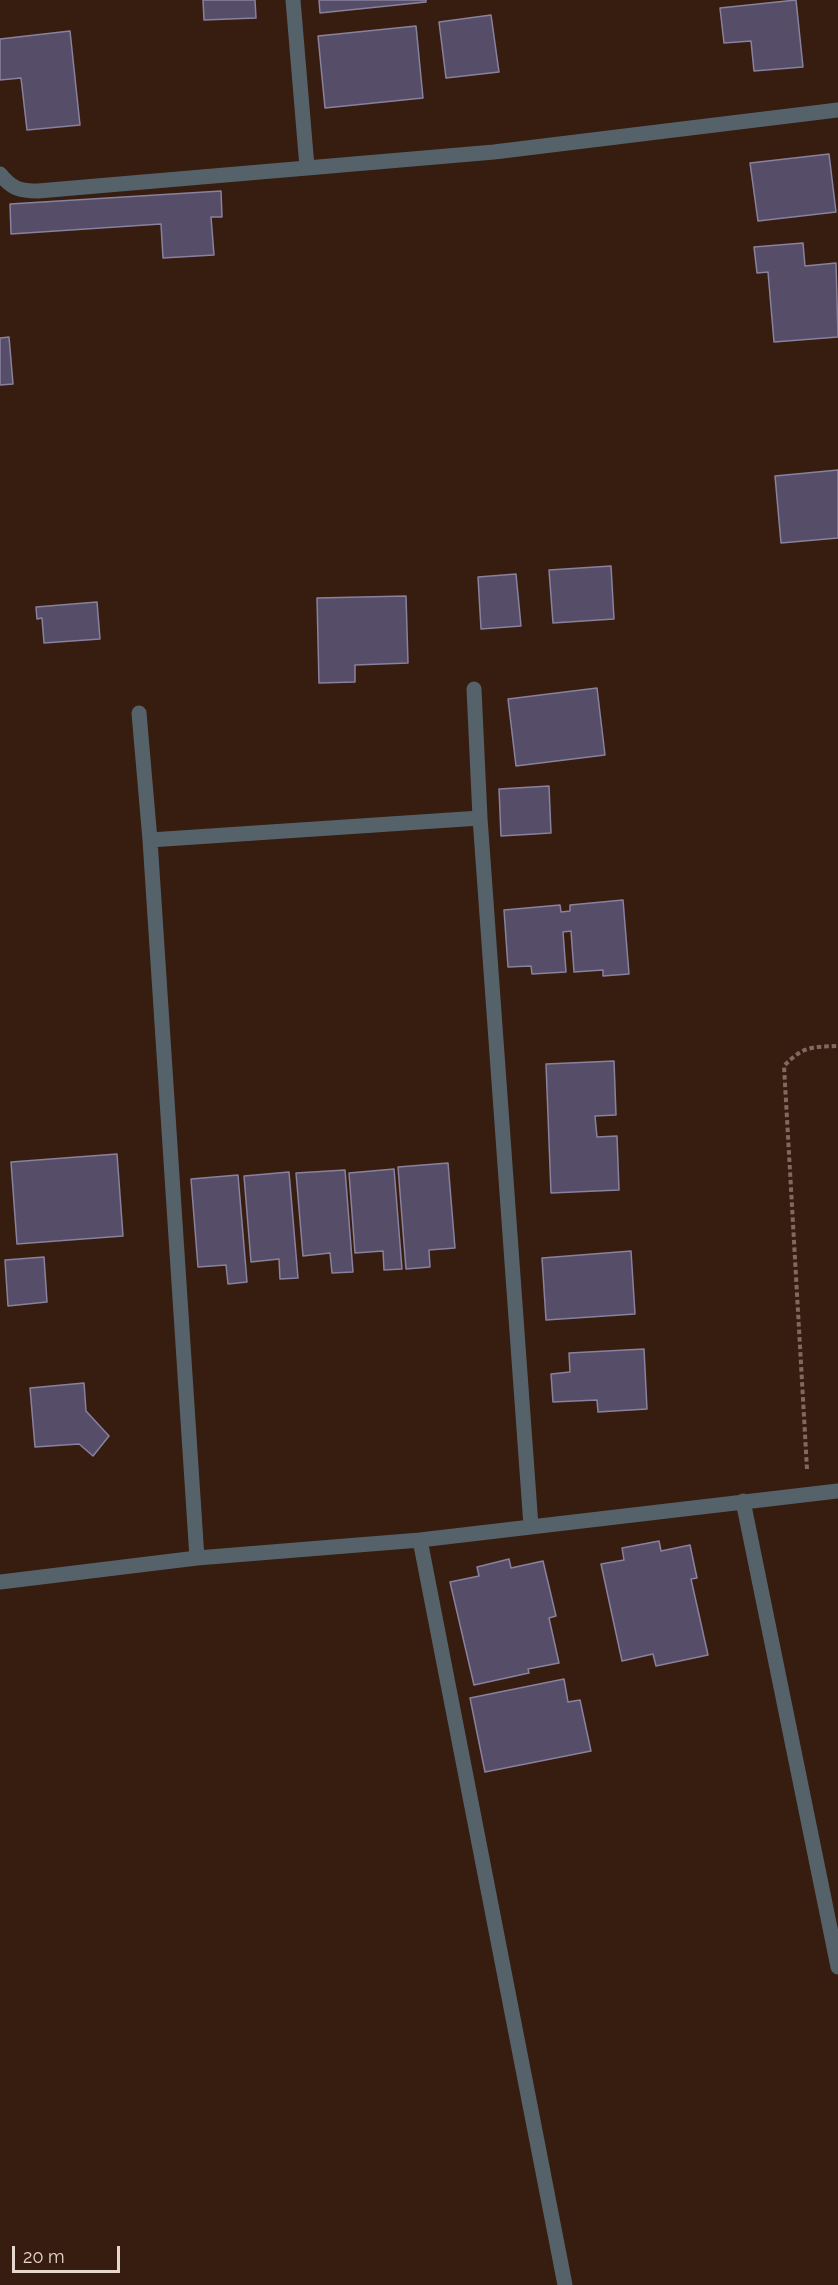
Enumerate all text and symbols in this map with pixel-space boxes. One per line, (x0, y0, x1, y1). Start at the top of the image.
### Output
scale bar (15, 2234, 123, 2272)
text: 20 m (23, 2246, 65, 2267)

